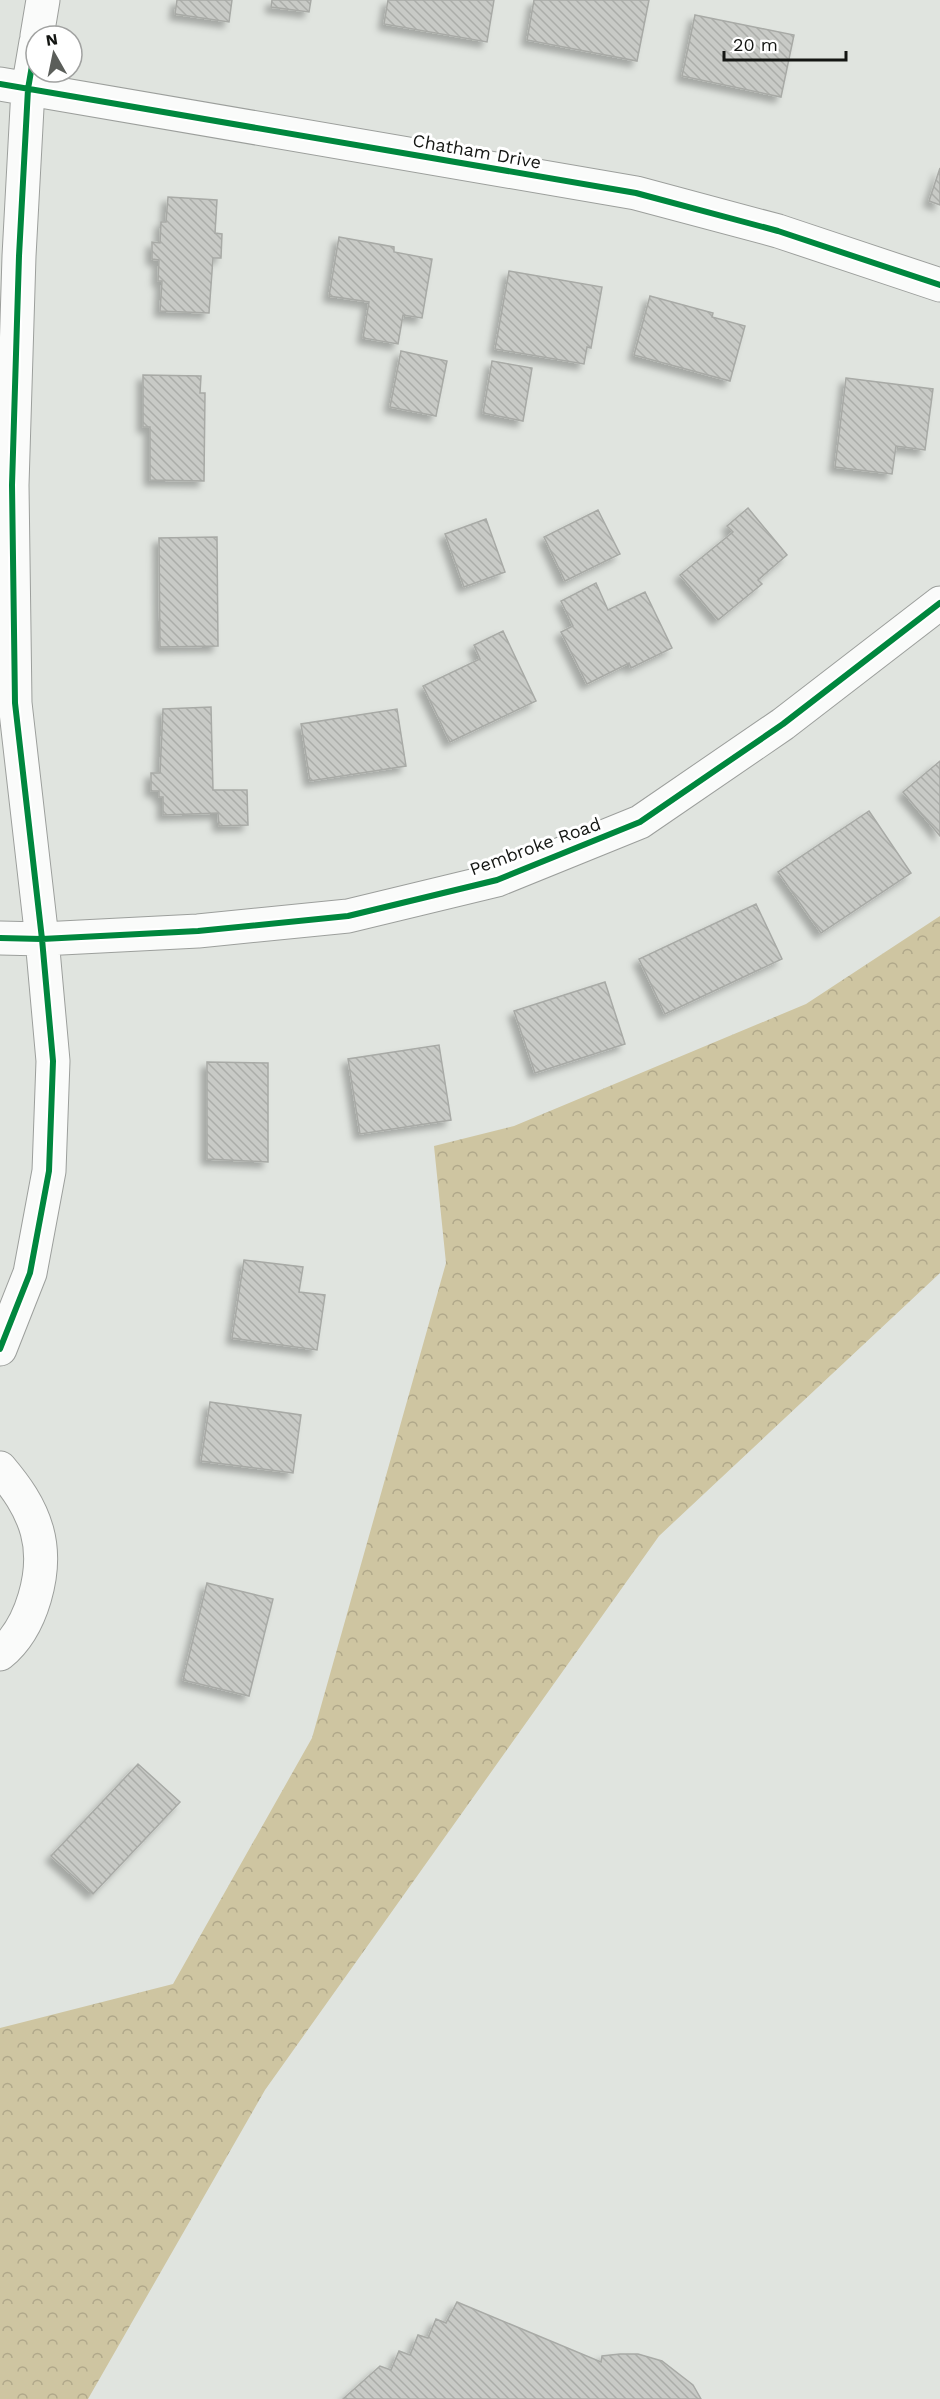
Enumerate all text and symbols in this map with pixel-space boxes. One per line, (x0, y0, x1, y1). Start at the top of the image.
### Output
north arrow (24, 24, 84, 84)
scale bar (724, 24, 846, 62)
text: N (44, 29, 59, 50)
text: 20 m (733, 34, 778, 55)
street label: Chatham Drive (411, 129, 543, 173)
street label: Pembroke Road (467, 813, 603, 879)

